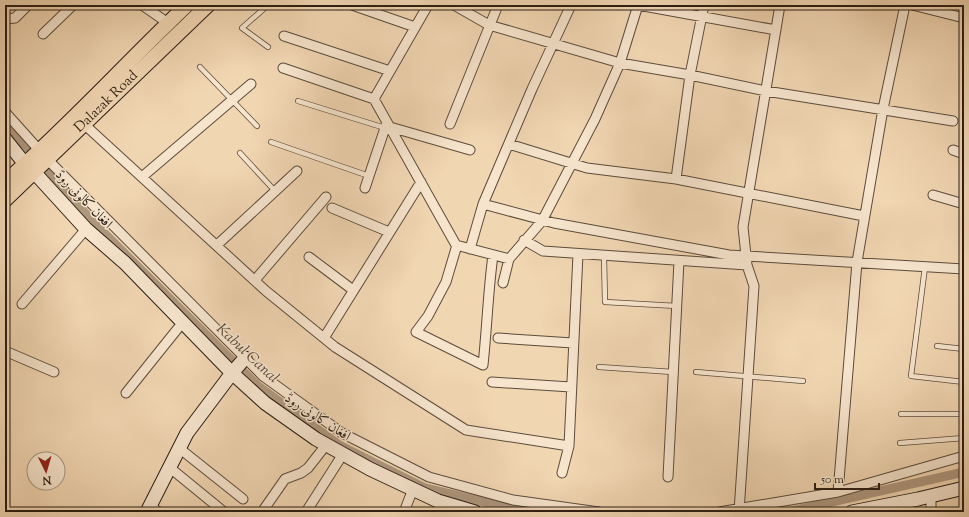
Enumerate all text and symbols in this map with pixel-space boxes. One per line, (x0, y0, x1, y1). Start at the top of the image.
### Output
street label: Dalazak Road (70, 67, 143, 138)
street label: افغان کالونی روڈ (50, 166, 116, 234)
water label: Kabul Canal (211, 319, 283, 389)
street label: افغان کالونی روڈ (280, 389, 354, 447)
north arrow (26, 451, 66, 491)
scale bar (815, 465, 879, 491)
text: 50 m (820, 471, 844, 489)
text: N (41, 472, 53, 488)

